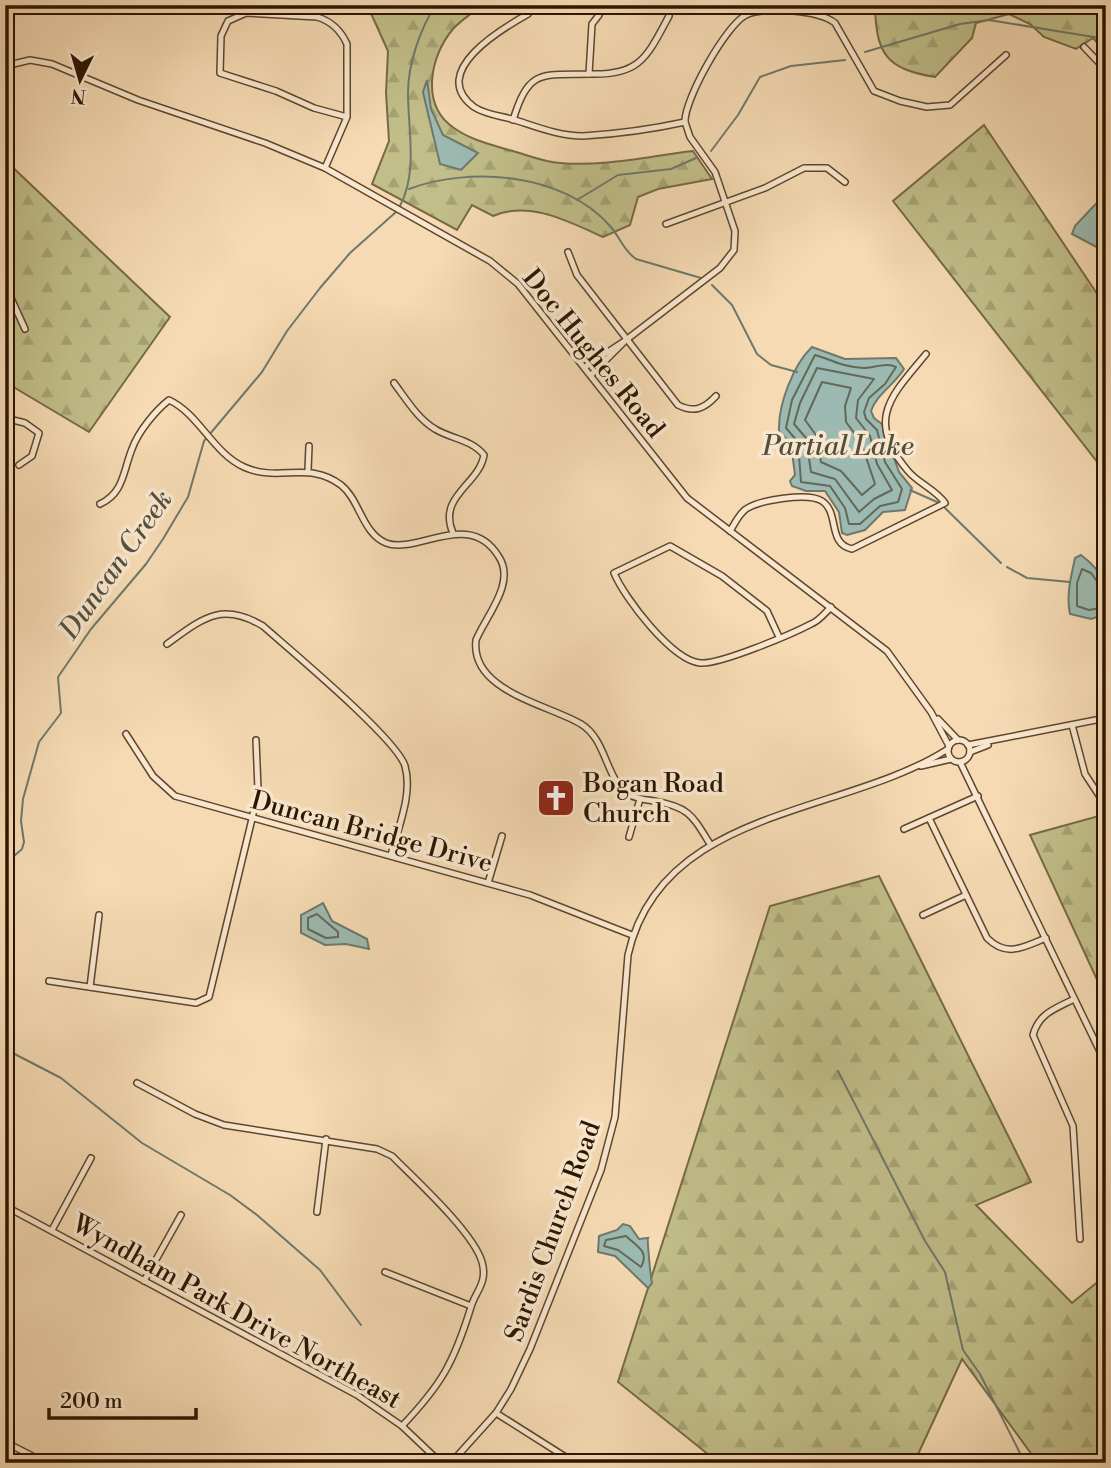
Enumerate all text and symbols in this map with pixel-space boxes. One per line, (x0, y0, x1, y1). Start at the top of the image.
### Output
north arrow (46, 46, 116, 116)
text: N (70, 83, 87, 109)
street label: Doc Hughes Road (515, 263, 671, 445)
water label: Partial Lake (761, 429, 914, 464)
water label: Duncan Creek (51, 483, 181, 647)
place label: Bogan Road Church (582, 768, 724, 830)
church icon: Bogan Road Church (535, 777, 577, 819)
street label: Duncan Bridge Drive (247, 784, 496, 880)
street label: Sardis Church Road (498, 1116, 608, 1346)
street label: Wyndham Park Drive Northeast (65, 1207, 407, 1416)
scale bar (49, 1377, 196, 1421)
text: 200 m (60, 1389, 123, 1415)

